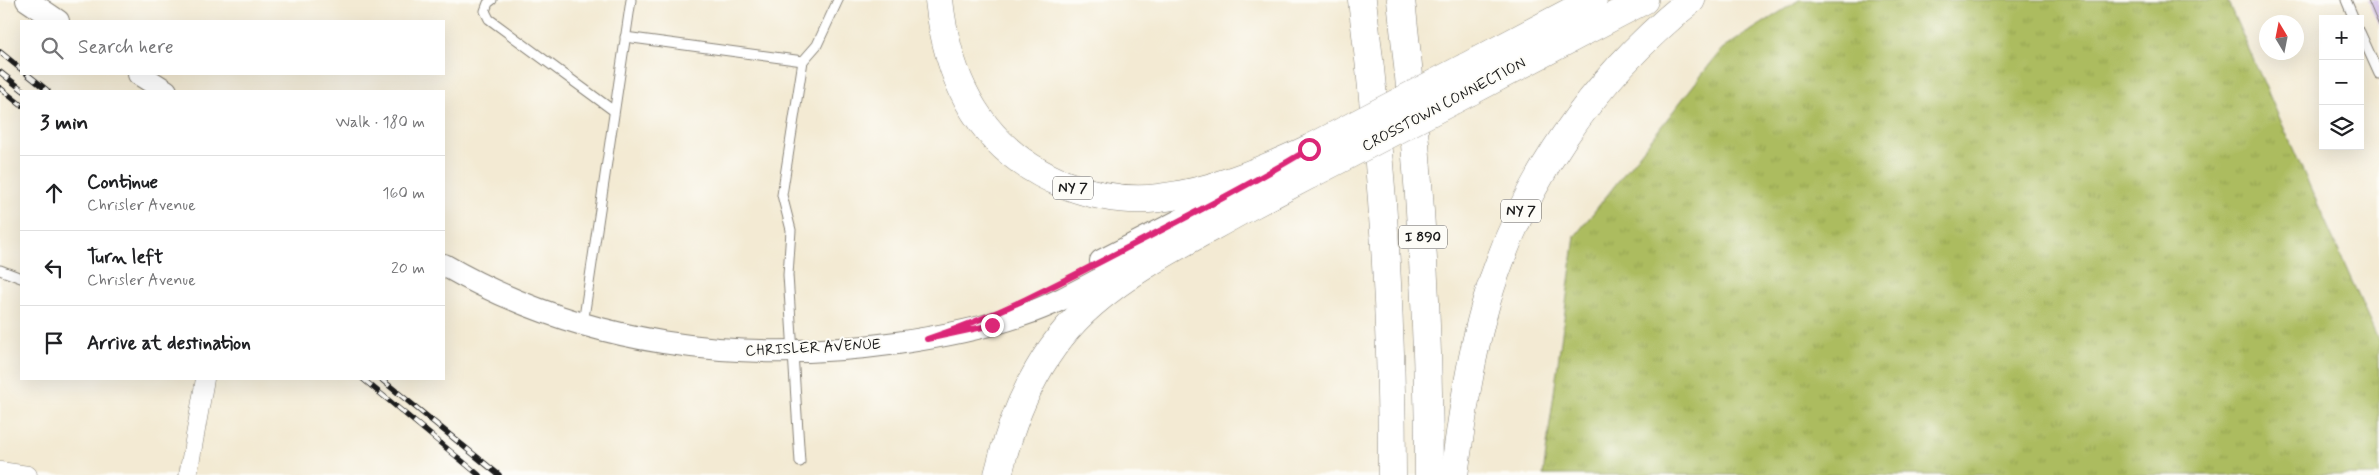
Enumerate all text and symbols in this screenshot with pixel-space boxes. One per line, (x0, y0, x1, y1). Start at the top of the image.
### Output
north arrow (2259, 15, 2304, 60)
map controls (2319, 15, 2364, 150)
button: + (2319, 15, 2364, 60)
search box (20, 20, 445, 75)
icon: search (38, 34, 66, 62)
text: Search here (78, 35, 174, 60)
street label: CROSSTOWN CONNECTION (1359, 53, 1529, 157)
button: − (2319, 60, 2364, 105)
button: layers (2319, 105, 2364, 150)
text: 3 min (40, 109, 88, 137)
text: Walk · 180 m (336, 112, 425, 133)
route start (1298, 138, 1321, 161)
text: Continue (87, 170, 158, 195)
road number: NY 7 (1053, 177, 1093, 200)
icon: ahead (40, 179, 68, 207)
text: 160 m (382, 183, 425, 204)
text: Chrisler Avenue (87, 195, 196, 216)
road number: NY 7 (1501, 200, 1541, 222)
road number: I 890 (1399, 226, 1447, 248)
text: Turn left (87, 245, 163, 270)
icon: left (40, 254, 68, 282)
text: 20 m (391, 258, 425, 279)
text: Chrisler Avenue (87, 270, 196, 291)
route end (981, 314, 1004, 337)
icon: arrive (40, 329, 68, 357)
text: Arrive at destination (87, 331, 251, 356)
street label: CHRISLER AVENUE (745, 334, 882, 362)

